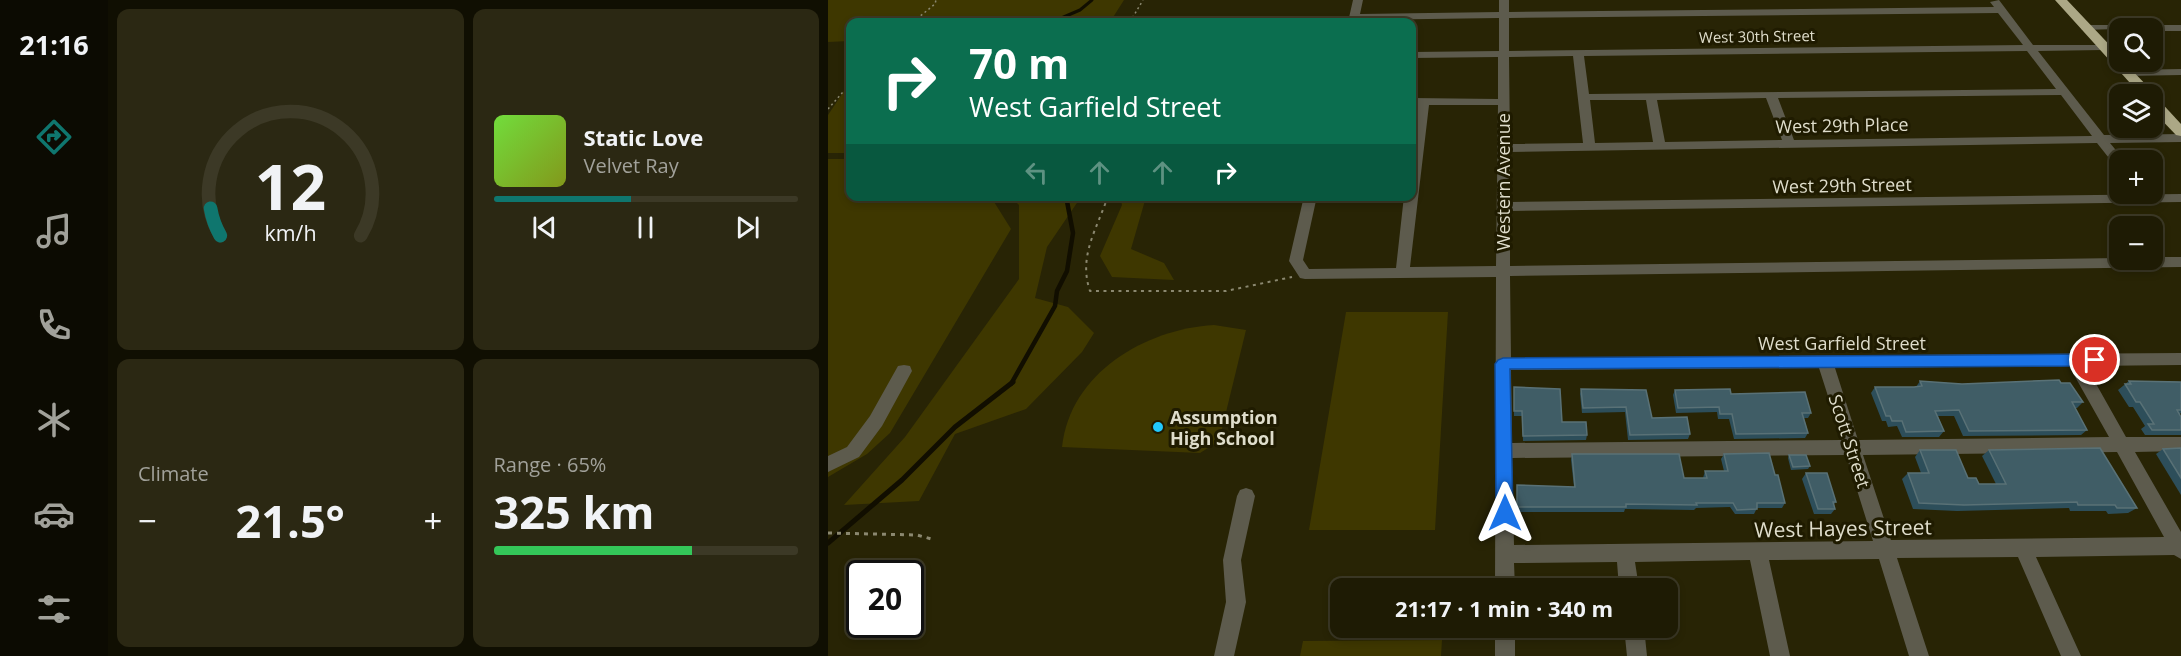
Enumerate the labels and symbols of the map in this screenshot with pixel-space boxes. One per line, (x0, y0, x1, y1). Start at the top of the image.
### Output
street label: West 30th Street (1699, 25, 1815, 47)
street label: West 29th Place (1775, 112, 1909, 138)
street label: Western Avenue (1491, 113, 1515, 251)
street label: West 29th Street (1772, 172, 1912, 198)
street label: West Garfield Street (1758, 331, 1926, 355)
pin (2069, 334, 2120, 385)
street label: Scott Street (1824, 391, 1876, 491)
place label: Assumption High School (1170, 405, 1278, 450)
marker: Assumption High School (1151, 420, 1165, 434)
position arrow (1473, 481, 1537, 545)
street label: West Hayes Street (1754, 512, 1932, 544)
speed limit sign: 20 (846, 560, 924, 638)

